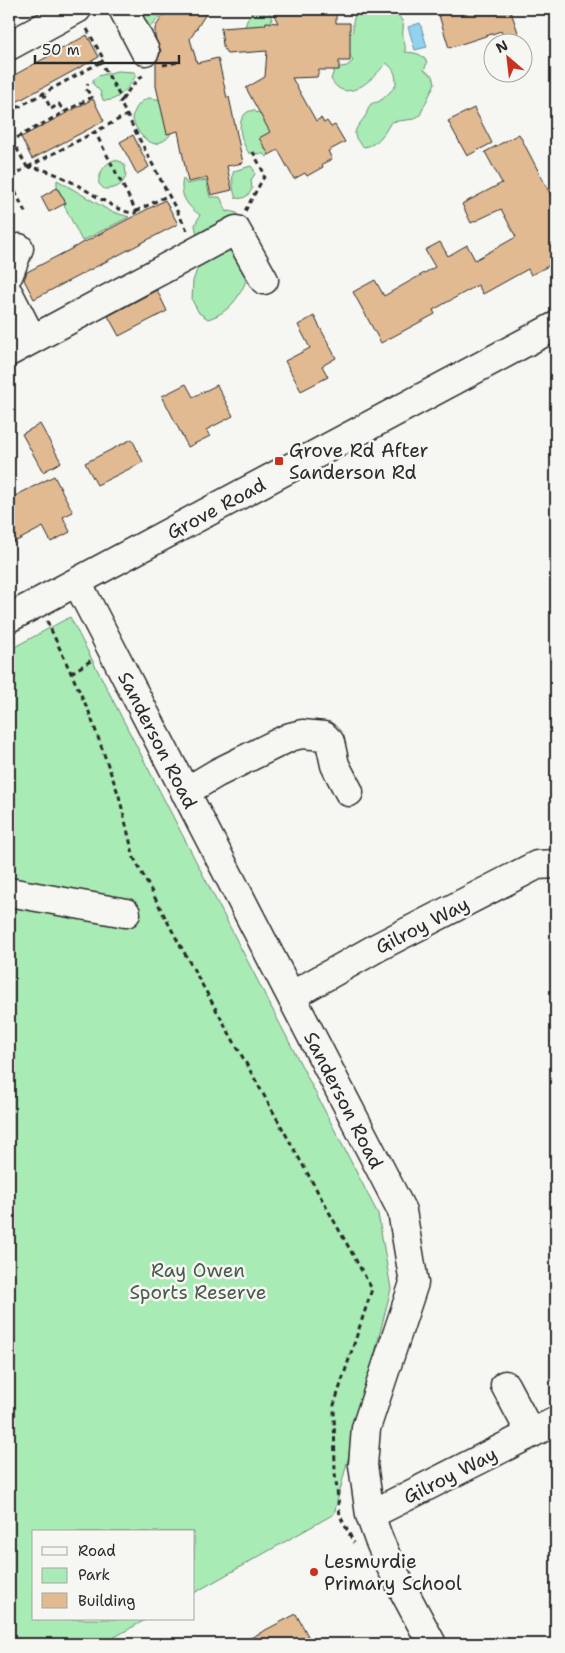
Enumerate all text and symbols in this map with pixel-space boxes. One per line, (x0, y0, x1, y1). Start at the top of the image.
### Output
scale bar (35, 32, 179, 64)
north arrow (482, 32, 532, 82)
text: N (493, 36, 511, 57)
text: 50 m (42, 40, 80, 60)
place label: Grove Rd After Sanderson Rd (289, 438, 429, 485)
marker: Grove Rd After Sanderson Rd (273, 455, 285, 467)
street label: Grove Road (162, 472, 270, 545)
street label: Sanderson Road (112, 667, 203, 813)
street label: Gilroy Way (371, 891, 473, 960)
street label: Sanderson Road (298, 1027, 389, 1173)
park label: Ray Owen Sports Reserve (130, 1258, 266, 1305)
street label: Gilroy Way (399, 1441, 501, 1510)
legend (32, 1530, 195, 1620)
text: Road (78, 1541, 116, 1561)
place label: Lesmurdie Primary School (324, 1549, 462, 1596)
text: Park (78, 1565, 110, 1585)
marker: Lesmurdie Primary School (308, 1566, 320, 1578)
text: Building (78, 1591, 135, 1611)

